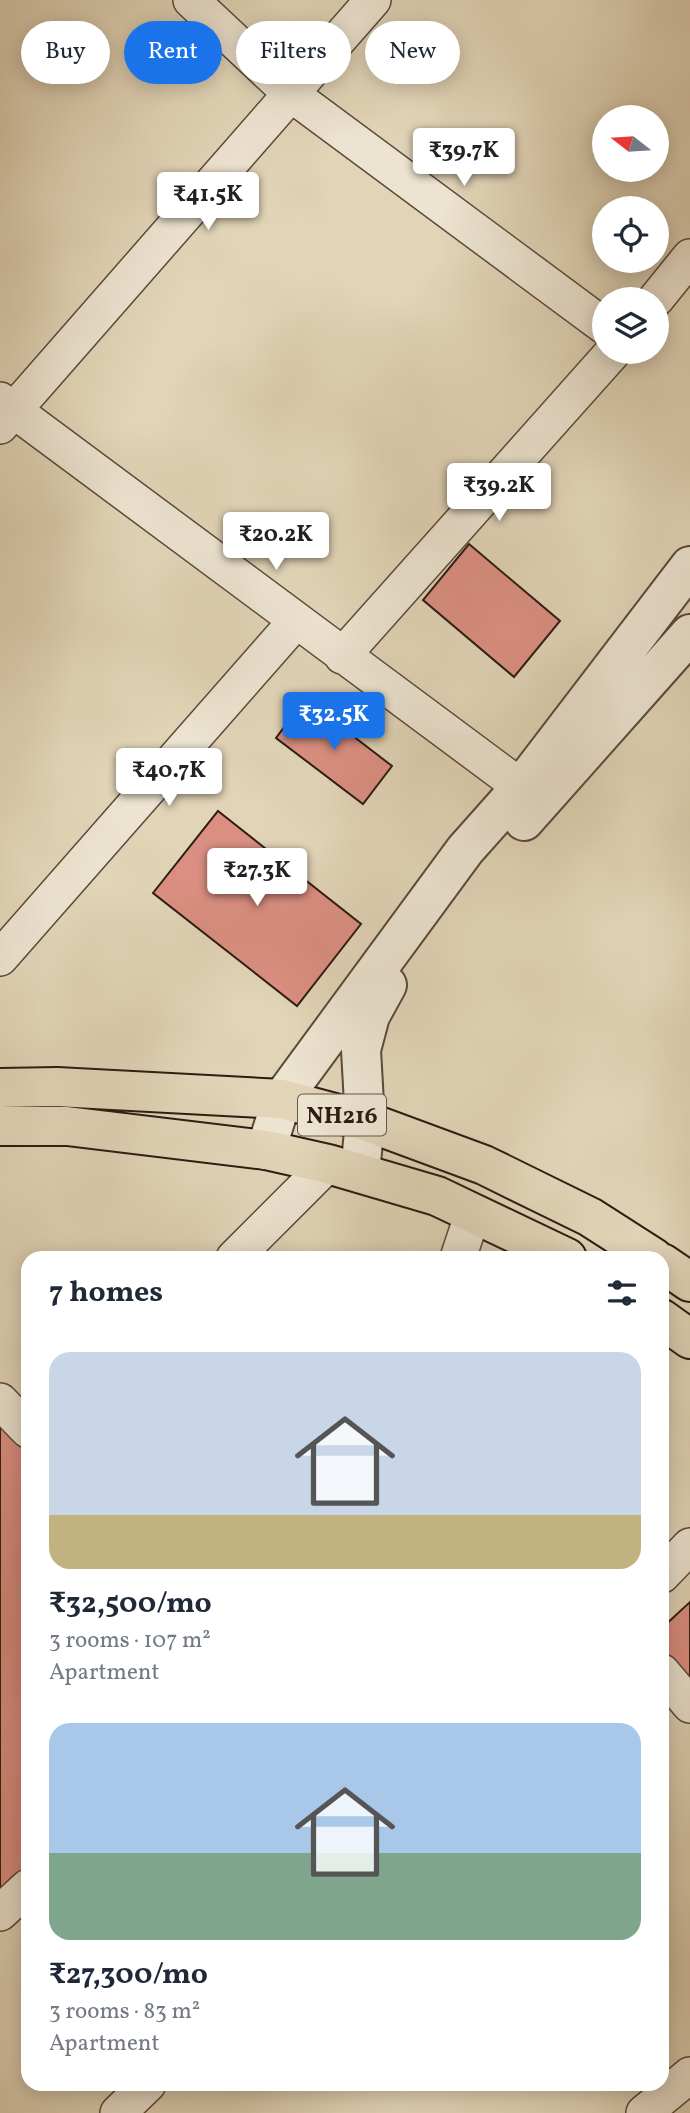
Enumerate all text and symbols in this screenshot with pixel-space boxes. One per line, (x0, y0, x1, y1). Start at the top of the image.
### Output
chip: Buy (21, 21, 110, 84)
chip: Rent (124, 21, 222, 84)
chip: Filters (236, 21, 351, 84)
chip: New (365, 21, 460, 84)
north arrow (592, 105, 668, 182)
map controls (592, 105, 669, 364)
pin: ₹39.7K (407, 128, 521, 188)
text: ₹39.7K (429, 135, 499, 167)
pin: ₹41.5K (151, 173, 265, 232)
text: ₹41.5K (173, 179, 243, 211)
button: locate (592, 196, 669, 273)
button: layers (592, 287, 669, 364)
pin: ₹39.2K (442, 463, 556, 523)
text: ₹39.2K (463, 470, 535, 502)
pin: ₹20.2K (219, 512, 333, 572)
text: ₹20.2K (239, 519, 313, 551)
pin: ₹32.5K (277, 692, 391, 752)
text: ₹32.5K (299, 699, 369, 731)
pin: ₹40.7K (112, 748, 226, 808)
text: ₹40.7K (132, 755, 206, 787)
pin: ₹27.3K (200, 848, 314, 908)
text: ₹27.3K (223, 855, 291, 887)
road number: NH216 (298, 1094, 386, 1135)
text: 7 homes (49, 1272, 163, 1314)
icon: filters (603, 1274, 641, 1312)
icon: home (282, 1398, 408, 1524)
text: ₹32,500/mo (49, 1583, 212, 1625)
text: 3 rooms · 107 m² (49, 1625, 211, 1657)
text: Apartment (49, 1657, 160, 1689)
icon: home (282, 1769, 408, 1895)
text: ₹27,300/mo (49, 1954, 208, 1996)
text: 3 rooms · 83 m² (49, 1996, 200, 2028)
text: Apartment (49, 2028, 160, 2060)

